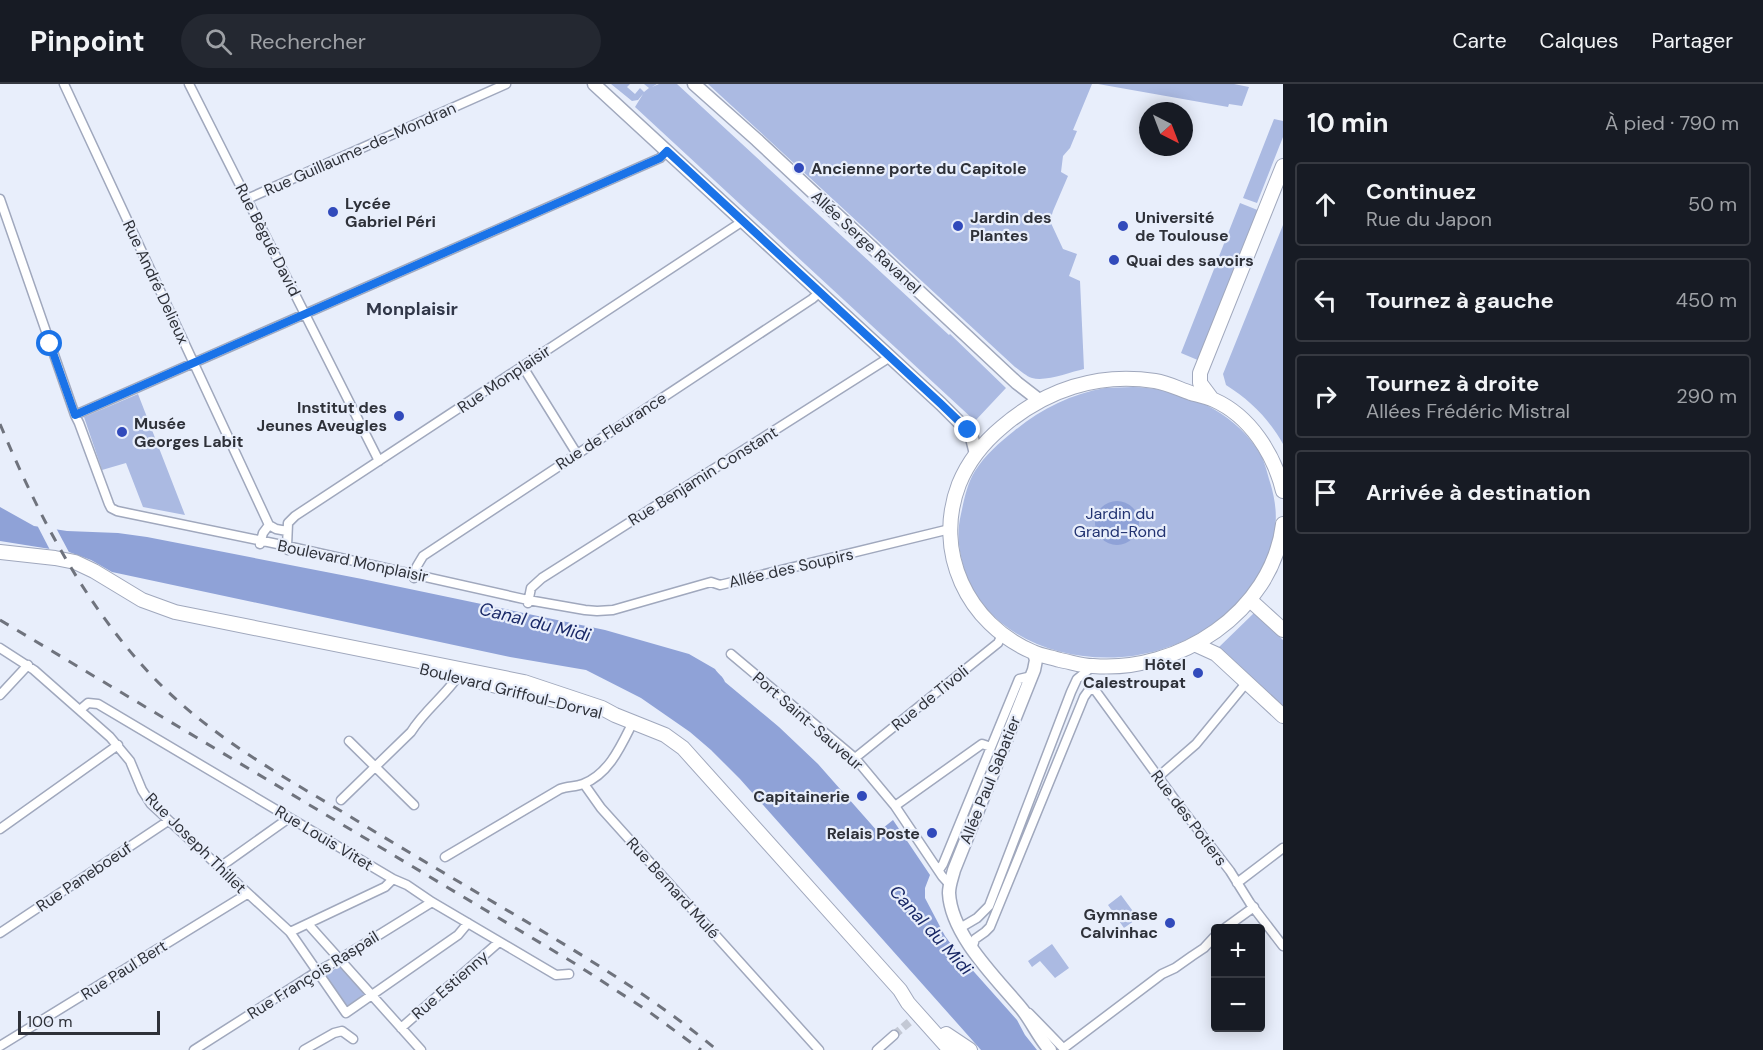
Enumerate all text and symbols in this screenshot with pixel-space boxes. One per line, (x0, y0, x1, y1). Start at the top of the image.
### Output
search box (181, 14, 601, 68)
text: Pinpoint (30, 23, 145, 60)
icon: search (202, 25, 235, 58)
text: Rechercher (250, 27, 366, 56)
text: Carte (1452, 27, 1507, 55)
text: Calques (1540, 27, 1618, 55)
text: Partager (1651, 27, 1733, 55)
street label: Rue Guillaume-de-Mondran (261, 97, 459, 201)
north arrow (1139, 102, 1193, 156)
text: 10 min (1307, 106, 1389, 140)
text: À pied · 790 m (1605, 110, 1739, 136)
place label: Ancienne porte du Capitole (811, 158, 1027, 179)
marker: Ancienne porte du Capitole (792, 161, 806, 175)
text: Continuez (1366, 177, 1476, 206)
street label: Rue Bègué David (231, 180, 305, 300)
street label: Allée Serge Ravanel (807, 186, 925, 298)
icon: ahead (1309, 188, 1342, 221)
text: 50 m (1688, 191, 1737, 217)
place label: Lycée Gabriel Péri (345, 193, 436, 232)
marker: Lycée Gabriel Péri (326, 205, 340, 219)
text: Rue du Japon (1366, 206, 1492, 232)
place label: Jardin des Plantes (970, 207, 1052, 246)
place label: Université de Toulouse (1135, 207, 1229, 246)
street label: Rue André Delieux (118, 217, 194, 347)
marker: Jardin des Plantes (951, 219, 965, 233)
marker: Université de Toulouse (1116, 219, 1130, 233)
place label: Quai des savoirs (1126, 250, 1254, 271)
marker: Quai des savoirs (1107, 253, 1121, 267)
icon: left (1309, 284, 1342, 317)
text: Tournez à gauche (1366, 286, 1554, 315)
text: 450 m (1676, 287, 1737, 313)
district label: Monplaisir (366, 297, 458, 321)
route start (36, 330, 62, 356)
street label: Rue Monplaisir (453, 340, 555, 418)
text: Tournez à droite (1366, 369, 1539, 398)
icon: right (1309, 380, 1342, 413)
text: 290 m (1676, 383, 1737, 409)
street label: Rue de Fleurance (552, 387, 670, 475)
place label: Institut des Jeunes Aveugles (257, 397, 387, 436)
text: Allées Frédéric Mistral (1366, 398, 1570, 424)
marker: Institut des Jeunes Aveugles (392, 409, 406, 423)
place label: Musée Georges Labit (134, 413, 243, 452)
route end (954, 416, 980, 442)
street label: Rue Benjamin Constant (624, 421, 782, 531)
marker: Musée Georges Labit (115, 425, 129, 439)
icon: arrive (1309, 476, 1342, 509)
text: Arrivée à destination (1366, 478, 1591, 507)
park label: Jardin du Grand-Rond (1074, 503, 1166, 542)
street label: Boulevard Monplaisir (276, 535, 430, 587)
street label: Allée des Soupirs (727, 543, 855, 593)
water label: Canal du Midi (477, 597, 594, 648)
place label: Hôtel Calestroupat (1083, 654, 1186, 693)
street label: Boulevard Griffoul-Dorval (418, 658, 604, 724)
street label: Rue de Tivoli (887, 661, 973, 735)
marker: Hôtel Calestroupat (1191, 666, 1205, 680)
street label: Port Saint-Sauveur (748, 667, 868, 775)
street label: Allée Paul Sabatier (955, 713, 1025, 847)
street label: Rue des Potiers (1146, 766, 1232, 870)
place label: Capitainerie (753, 786, 850, 807)
street label: Rue Joseph Thillet (141, 788, 251, 898)
marker: Capitainerie (855, 789, 869, 803)
street label: Rue Louis Vitet (271, 801, 377, 875)
place label: Relais Poste (827, 823, 920, 844)
marker: Relais Poste (925, 826, 939, 840)
street label: Rue Bernard Mulé (622, 833, 724, 943)
street label: Rue Paneboeuf (32, 837, 136, 917)
water label: Canal du Midi (884, 880, 978, 981)
place label: Gymnase Calvinhac (1080, 904, 1158, 943)
marker: Gymnase Calvinhac (1163, 916, 1177, 930)
map controls (1211, 924, 1265, 1032)
button: + (1211, 924, 1265, 978)
street label: Rue François Raspail (243, 926, 383, 1024)
street label: Rue Paul Bert (77, 935, 171, 1005)
street label: Rue Estienny (407, 946, 493, 1024)
button: − (1211, 978, 1265, 1032)
scale bar (18, 1008, 160, 1036)
text: 100 m (27, 1011, 72, 1032)

